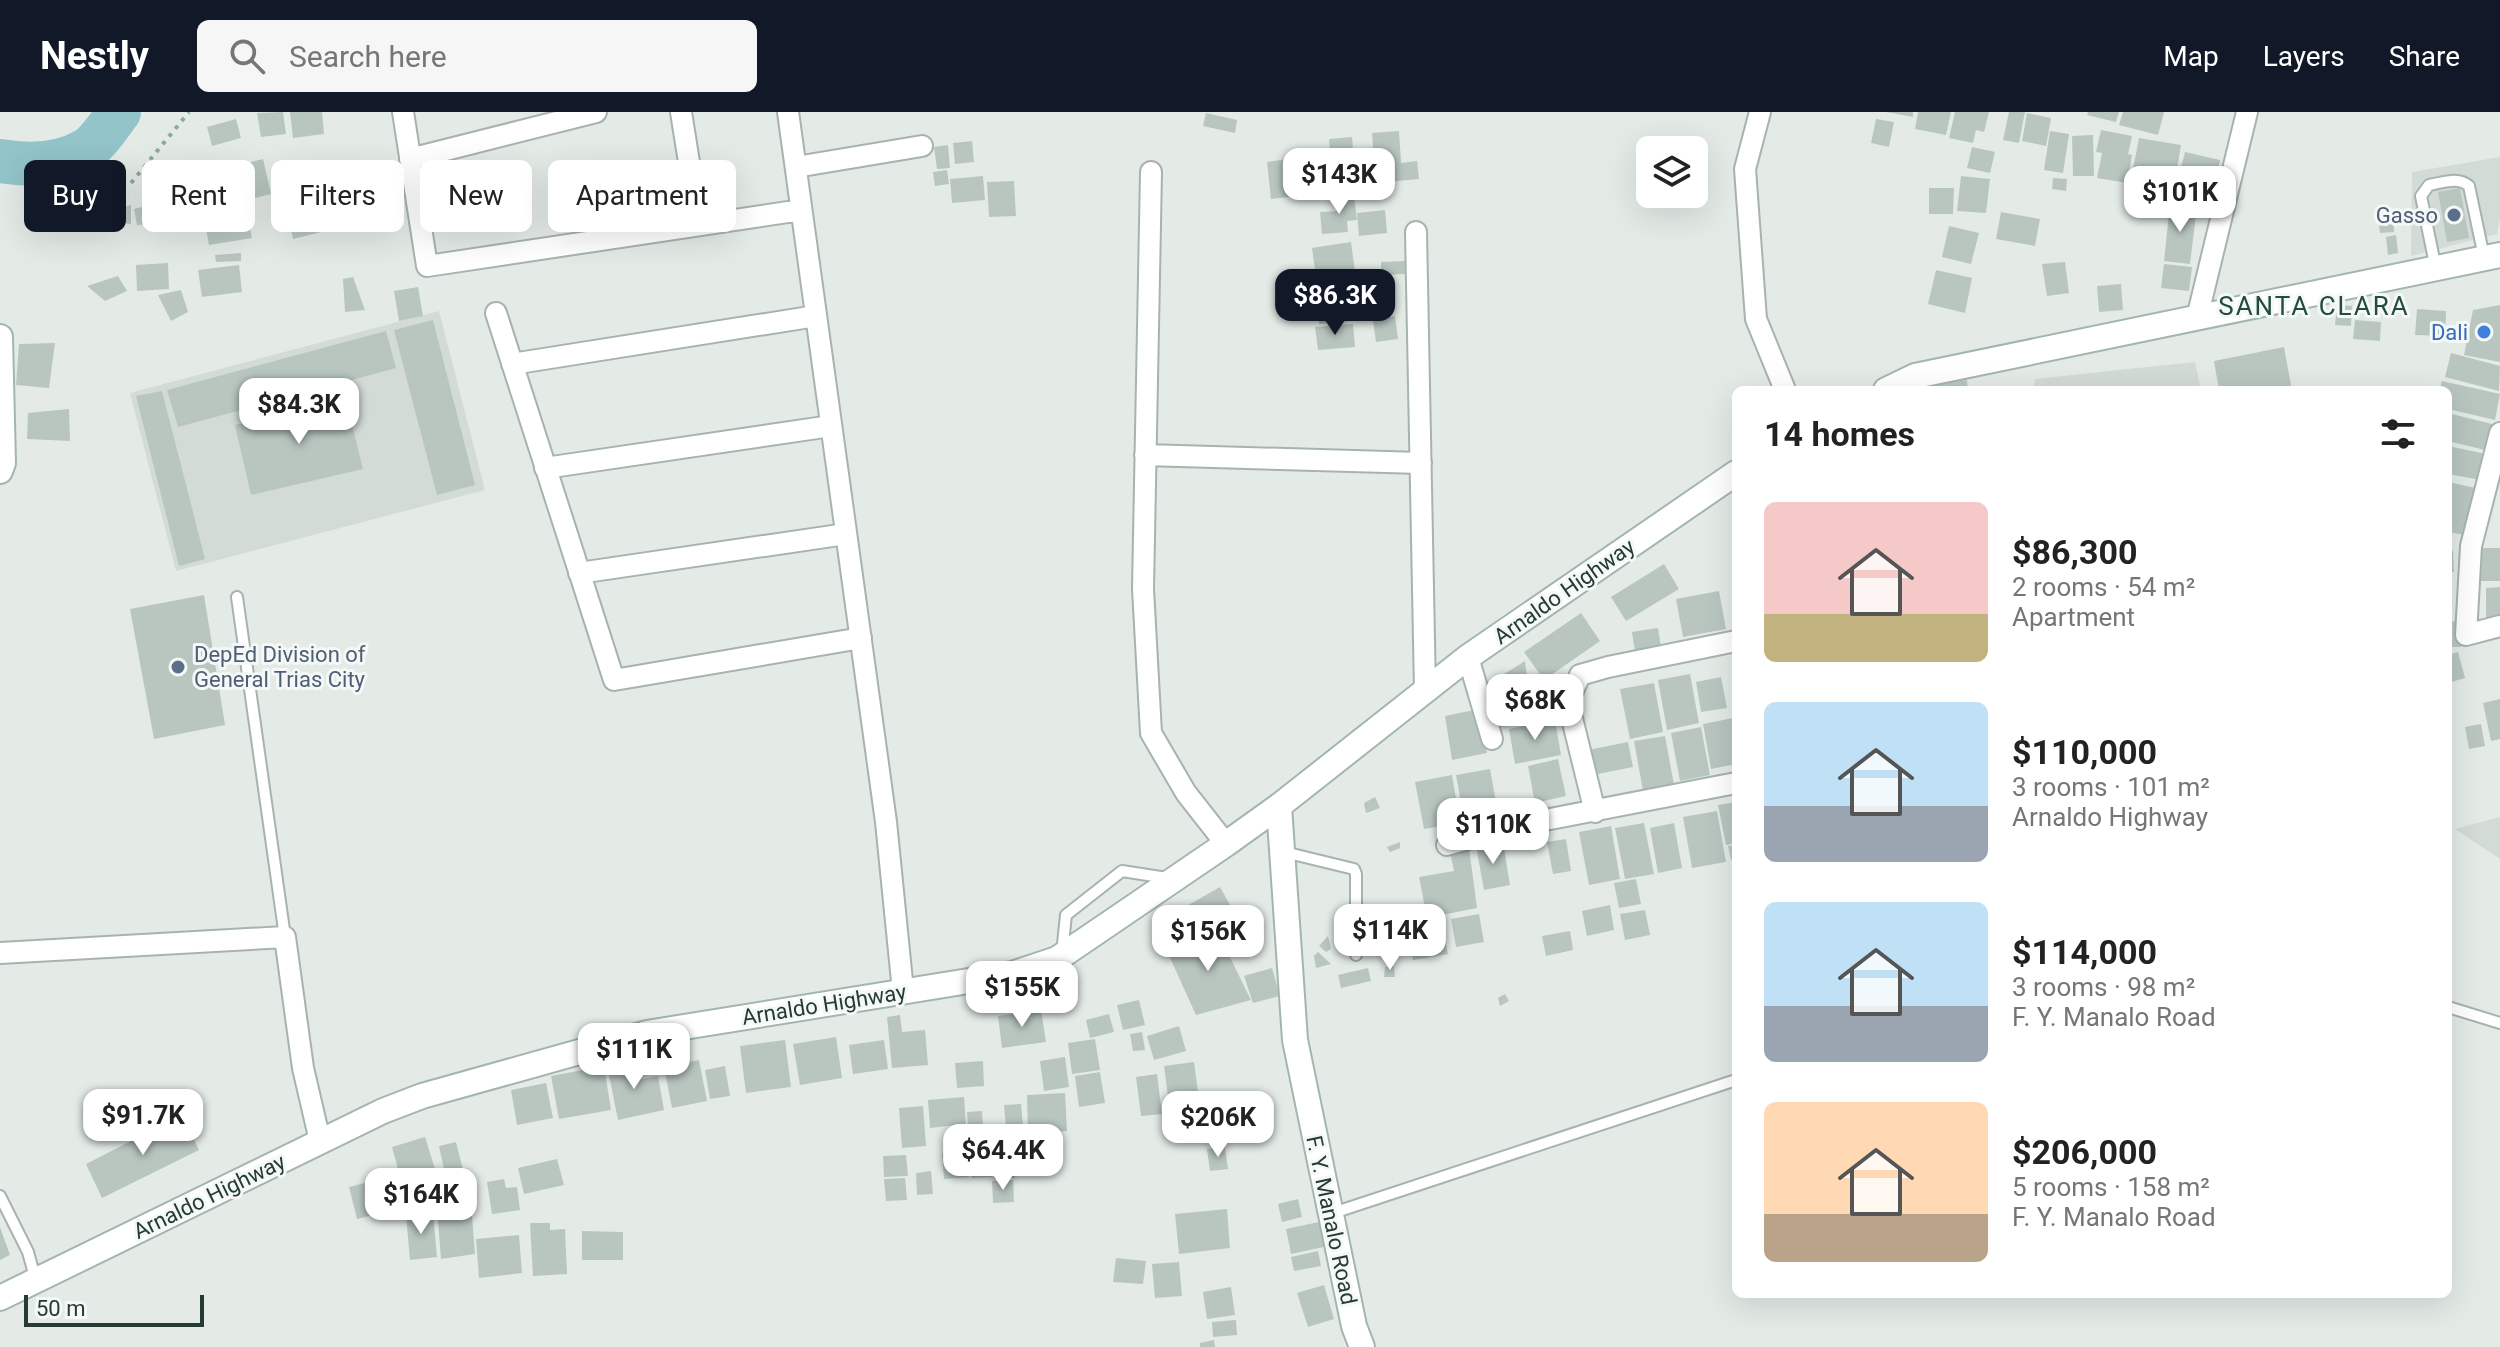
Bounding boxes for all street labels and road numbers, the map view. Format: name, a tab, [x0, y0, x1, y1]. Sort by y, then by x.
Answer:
street label: Arnaldo Highway	[1489, 533, 1640, 649]
street label: Arnaldo Highway	[740, 979, 909, 1030]
street label: F. Y. Manalo Road	[1301, 1133, 1362, 1307]
street label: Arnaldo Highway	[129, 1149, 290, 1244]

